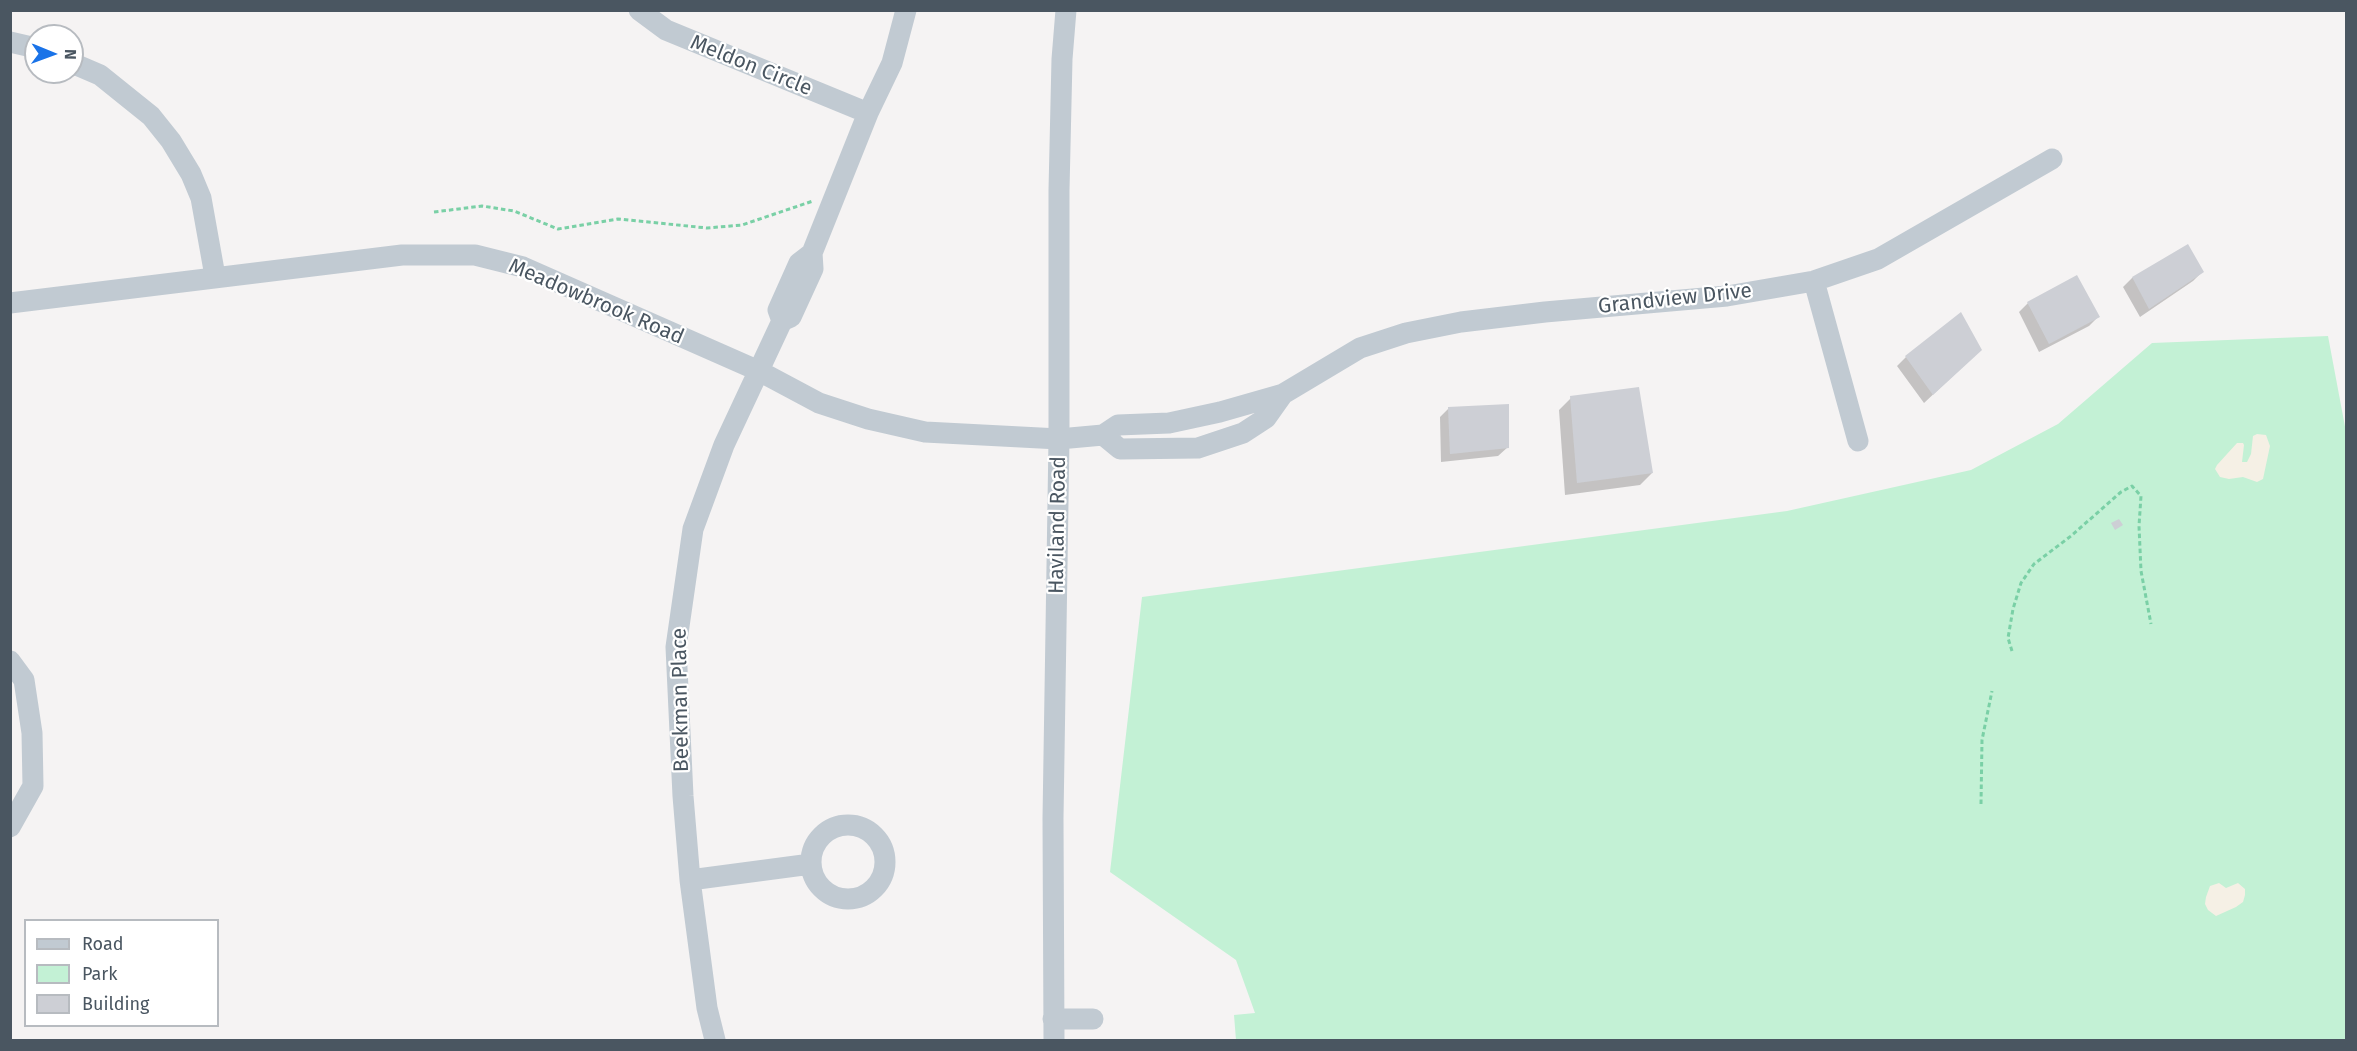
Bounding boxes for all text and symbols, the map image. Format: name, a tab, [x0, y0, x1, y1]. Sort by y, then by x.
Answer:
north arrow	[24, 24, 84, 84]
street label: Meldon Circle	[686, 30, 816, 102]
text: N	[61, 49, 80, 60]
street label: Meadowbrook Road	[505, 254, 687, 350]
street label: Grandview Drive	[1597, 278, 1753, 320]
street label: Haviland Road	[1044, 456, 1072, 594]
street label: Beekman Place	[667, 628, 695, 772]
legend	[24, 919, 219, 1027]
text: Road	[82, 933, 124, 955]
text: Park	[82, 963, 117, 985]
text: Building	[82, 993, 149, 1015]

